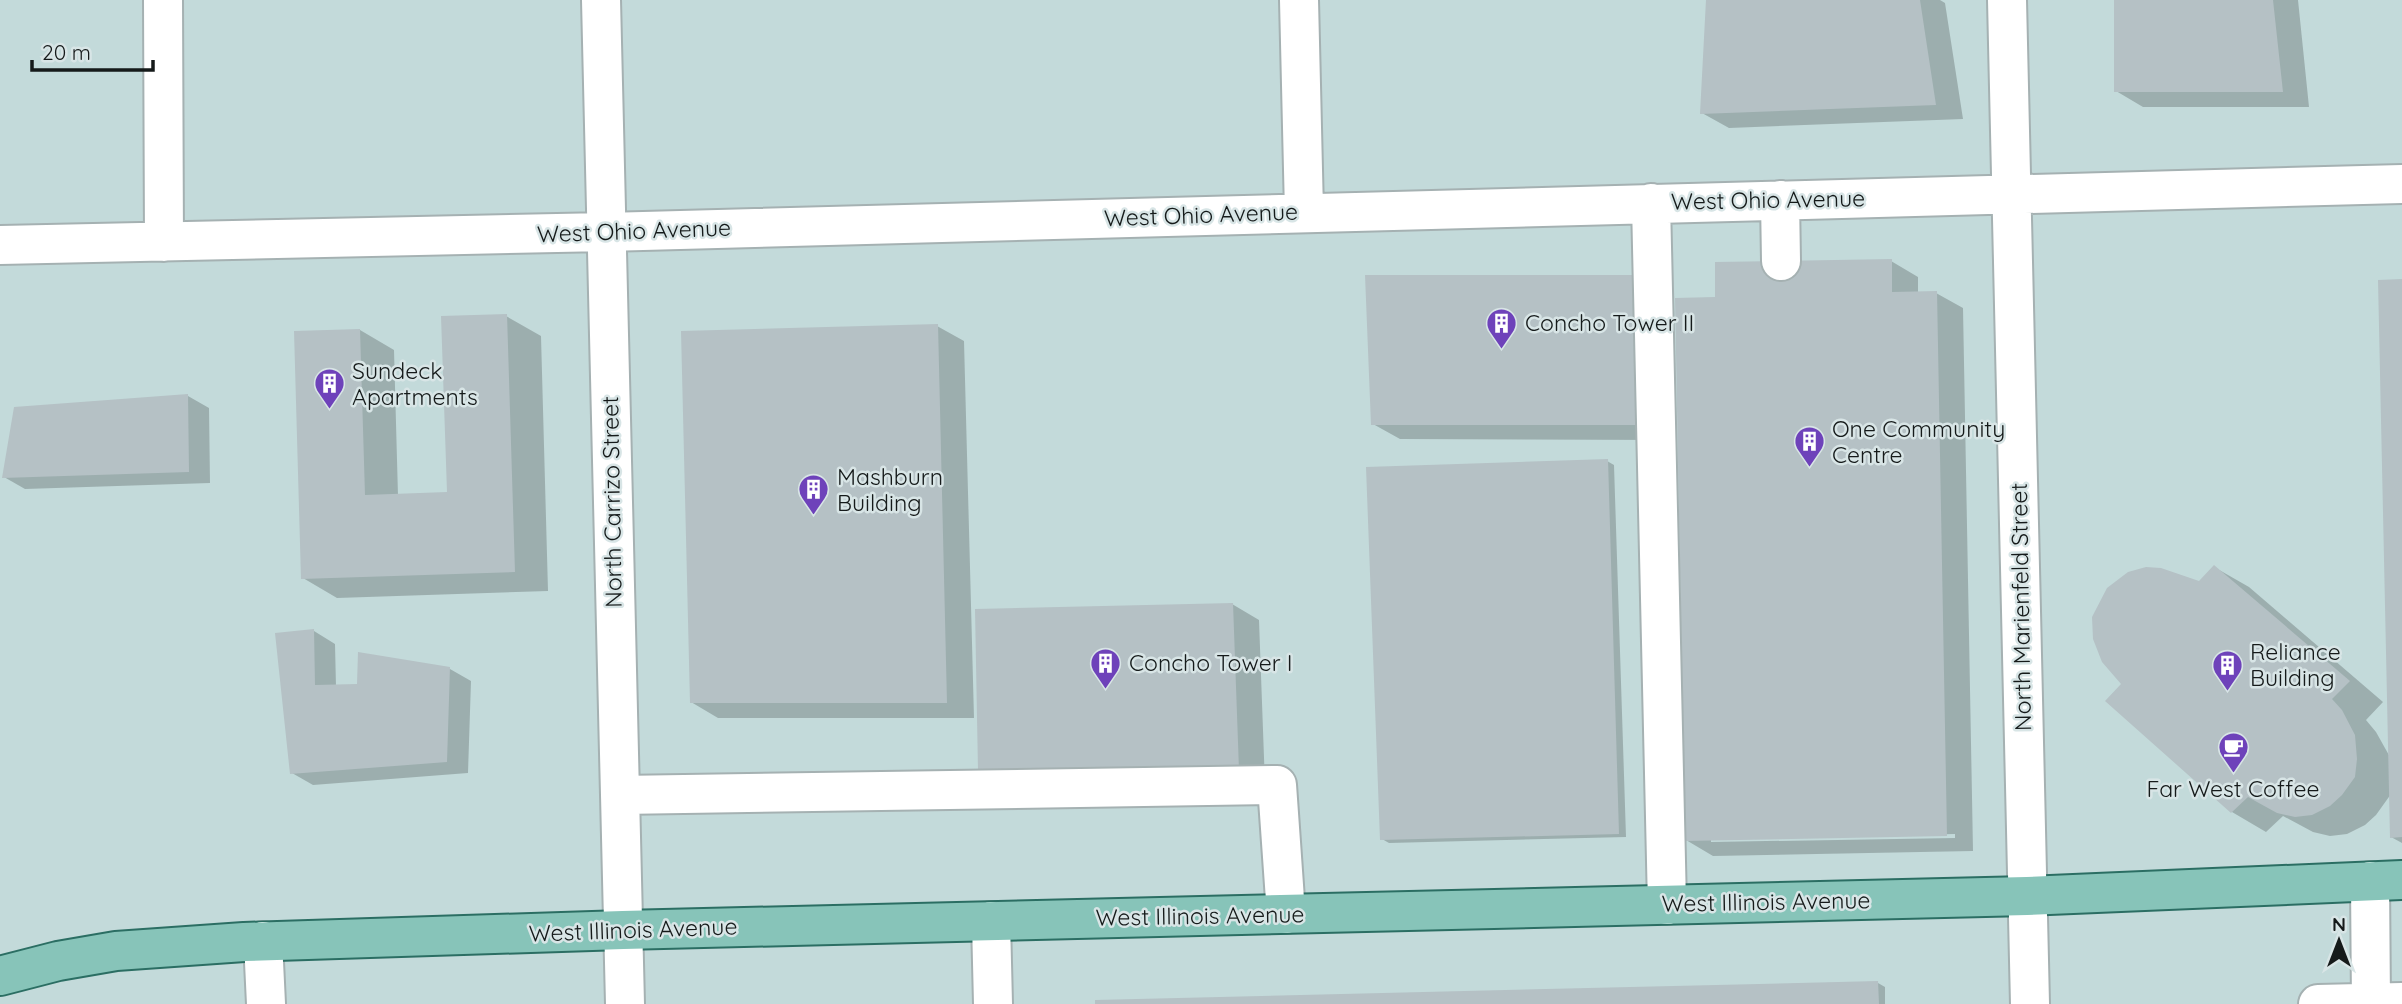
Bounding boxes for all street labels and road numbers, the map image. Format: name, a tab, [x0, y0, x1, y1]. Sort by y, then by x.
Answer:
street label: West Ohio Avenue	[1671, 183, 1865, 216]
street label: West Ohio Avenue	[1103, 197, 1299, 232]
street label: West Ohio Avenue	[536, 213, 732, 248]
street label: North Carrizo Street	[595, 396, 628, 608]
street label: North Marienfeld Street	[2004, 482, 2037, 731]
street label: West Illinois Avenue	[1661, 885, 1871, 918]
street label: West Illinois Avenue	[1095, 899, 1305, 932]
street label: West Illinois Avenue	[528, 911, 738, 948]

